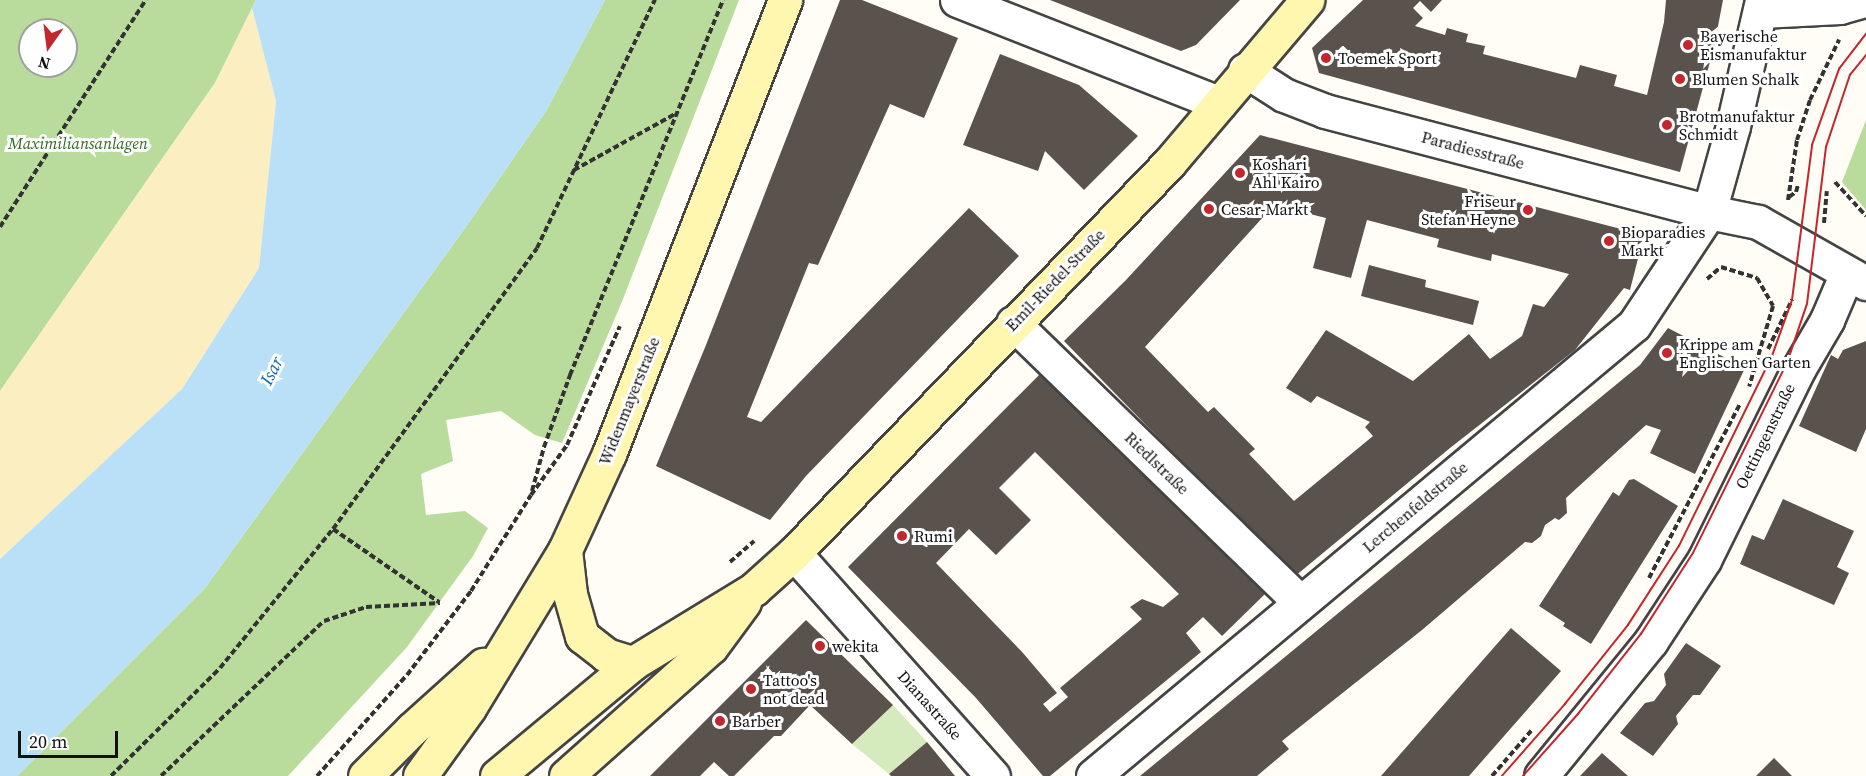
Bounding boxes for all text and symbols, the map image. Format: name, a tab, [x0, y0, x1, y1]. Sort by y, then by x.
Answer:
north arrow	[18, 18, 78, 78]
place label: Bayerische Eismanufaktur	[1700, 26, 1807, 64]
marker: Bayerische Eismanufaktur	[1681, 38, 1695, 52]
place label: Toemek Sport	[1338, 48, 1437, 68]
text: N	[36, 51, 52, 76]
marker: Toemek Sport	[1319, 51, 1333, 65]
place label: Blumen Schalk	[1692, 69, 1799, 89]
marker: Blumen Schalk	[1673, 72, 1687, 86]
place label: Brotmanufaktur Schmidt	[1679, 106, 1795, 144]
marker: Brotmanufaktur Schmidt	[1660, 118, 1674, 132]
street label: Paradiesstraße	[1419, 127, 1527, 173]
park label: Maximiliansanlagen	[8, 133, 148, 153]
place label: Koshari Ahl Kairo	[1252, 154, 1320, 192]
marker: Koshari Ahl Kairo	[1233, 166, 1247, 180]
place label: Friseur Stefan Heyne	[1421, 191, 1516, 229]
place label: Cesar-Markt	[1221, 199, 1308, 219]
marker: Cesar-Markt	[1202, 202, 1216, 216]
marker: Friseur Stefan Heyne	[1521, 203, 1535, 217]
place label: Bioparadies Markt	[1621, 222, 1706, 260]
street label: Emil-Riedel-Straße	[1001, 225, 1109, 335]
marker: Bioparadies Markt	[1602, 234, 1616, 248]
street label: Widenmayerstraße	[595, 334, 663, 468]
place label: Krippe am Englischen Garten	[1679, 334, 1811, 372]
marker: Krippe am Englischen Garten	[1660, 346, 1674, 360]
water label: Isar	[256, 353, 288, 389]
street label: Oettingenstraße	[1731, 380, 1799, 492]
street label: Riedlstraße	[1121, 428, 1193, 498]
street label: Lerchenfeldstraße	[1359, 457, 1471, 557]
place label: Rumi	[914, 526, 953, 546]
marker: Rumi	[895, 529, 909, 543]
place label: wekita	[832, 636, 879, 656]
marker: wekita	[813, 639, 827, 653]
street label: Dianastraße	[894, 666, 966, 744]
place label: Tattoo's not dead	[763, 670, 825, 708]
marker: Tattoo's not dead	[744, 682, 758, 696]
place label: Barber	[732, 711, 781, 731]
marker: Barber	[713, 714, 727, 728]
scale bar	[21, 719, 122, 757]
text: 20 m	[29, 729, 67, 754]

